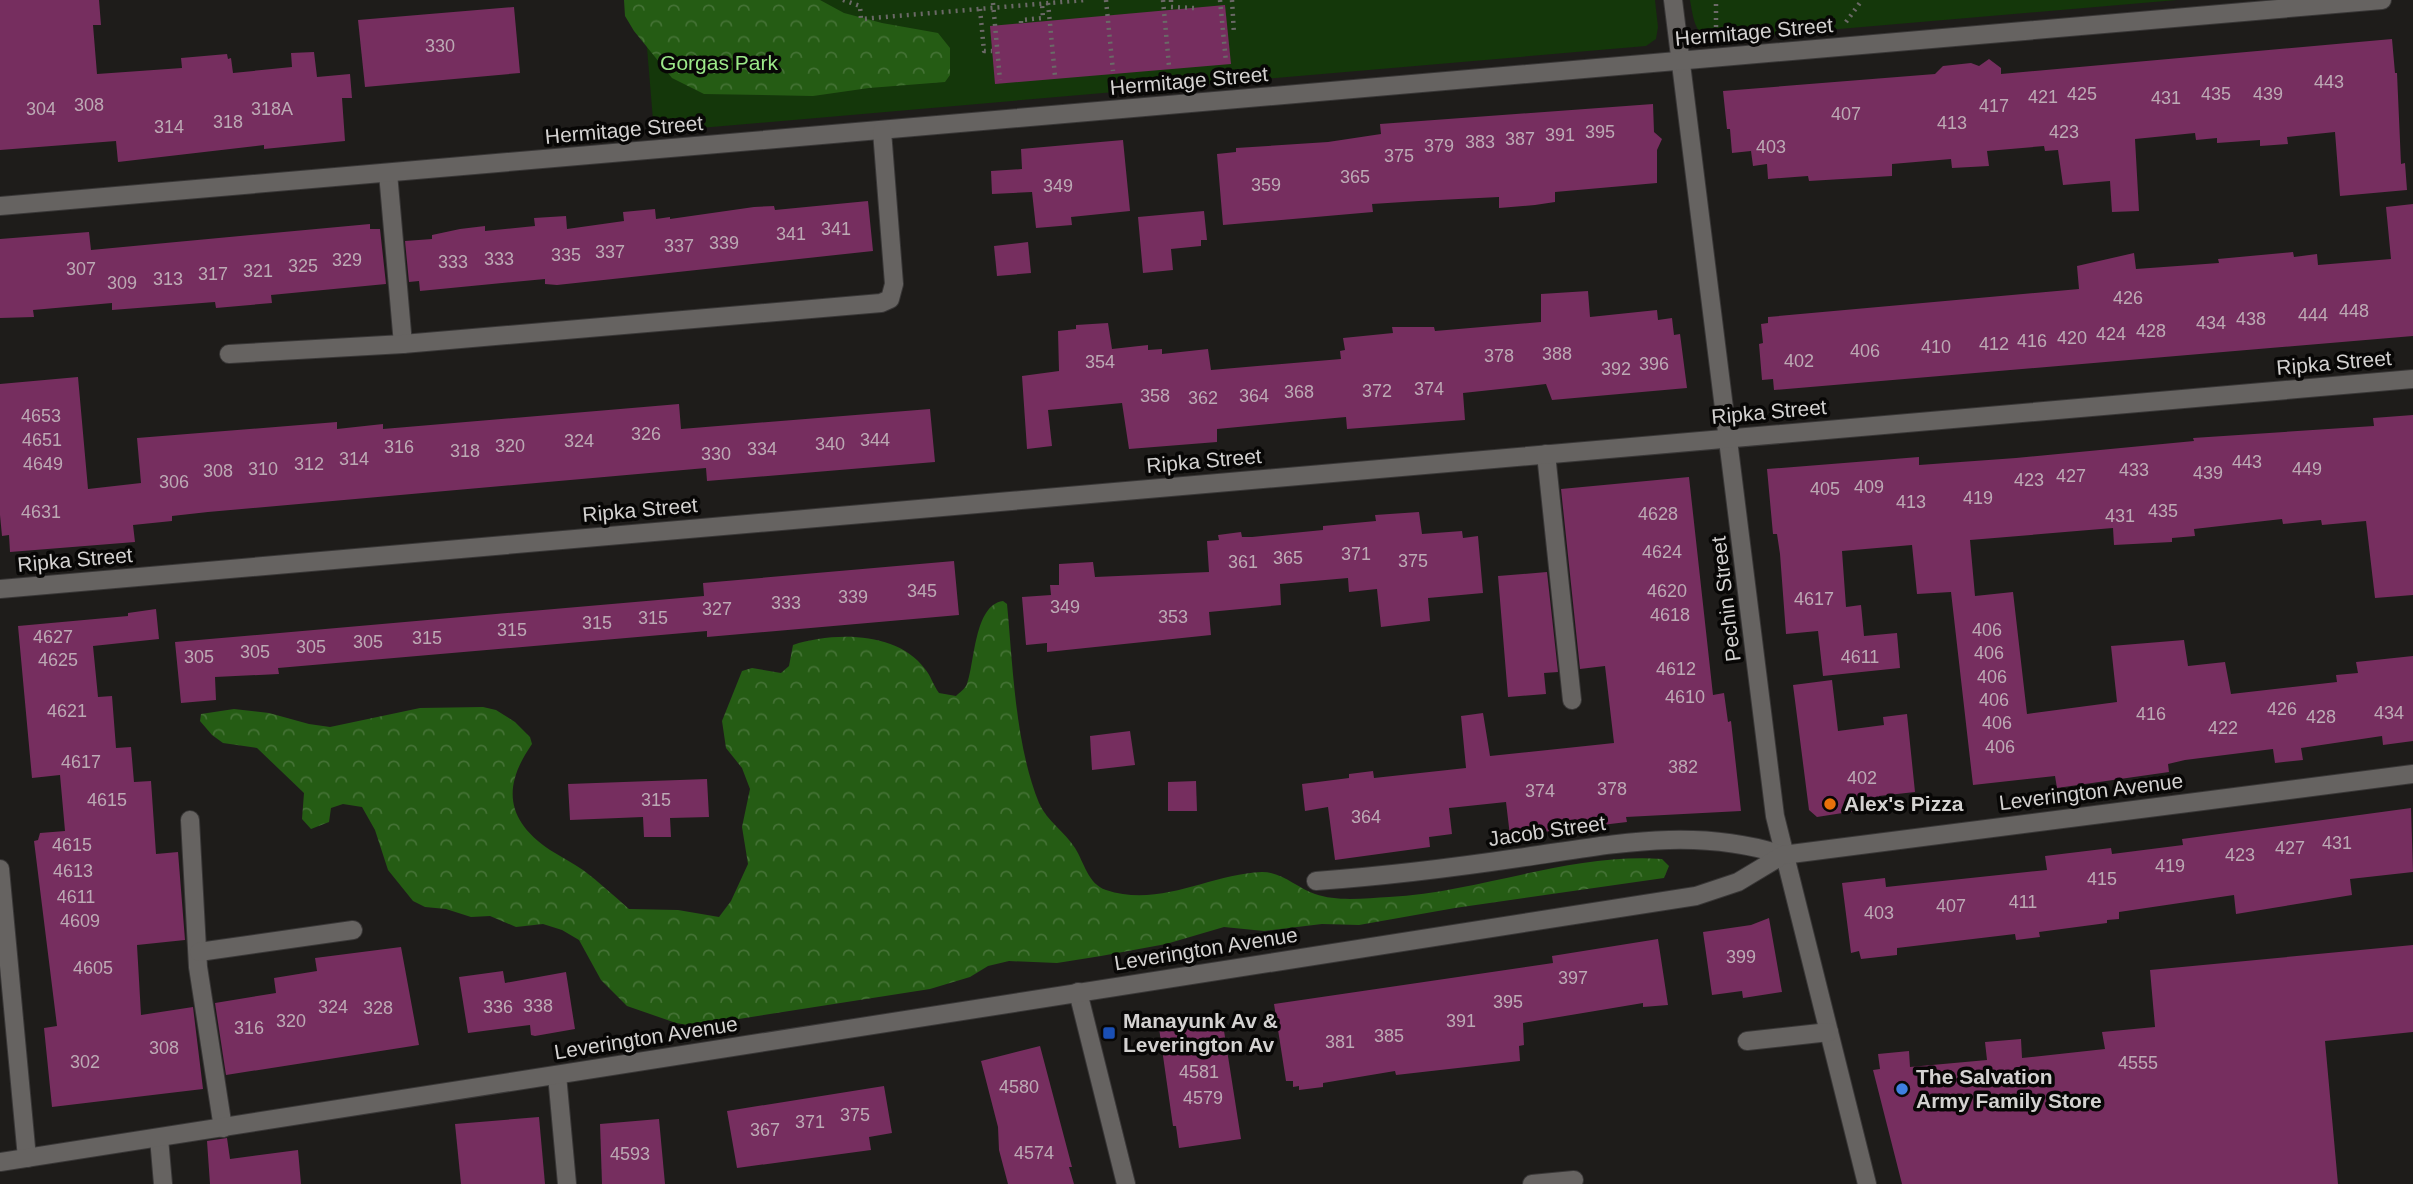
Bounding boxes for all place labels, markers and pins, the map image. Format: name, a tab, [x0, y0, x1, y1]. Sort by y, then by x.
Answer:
place label: Alex's Pizza	[1844, 792, 1964, 815]
marker: Alex's Pizza	[1822, 796, 1838, 812]
place label: Manayunk Av & Leverington Av	[1123, 1009, 1278, 1056]
marker: Manayunk Av & Leverington Av	[1101, 1025, 1117, 1041]
place label: The Salvation Army Family Store	[1916, 1065, 2102, 1112]
marker: The Salvation Army Family Store	[1894, 1081, 1910, 1097]

